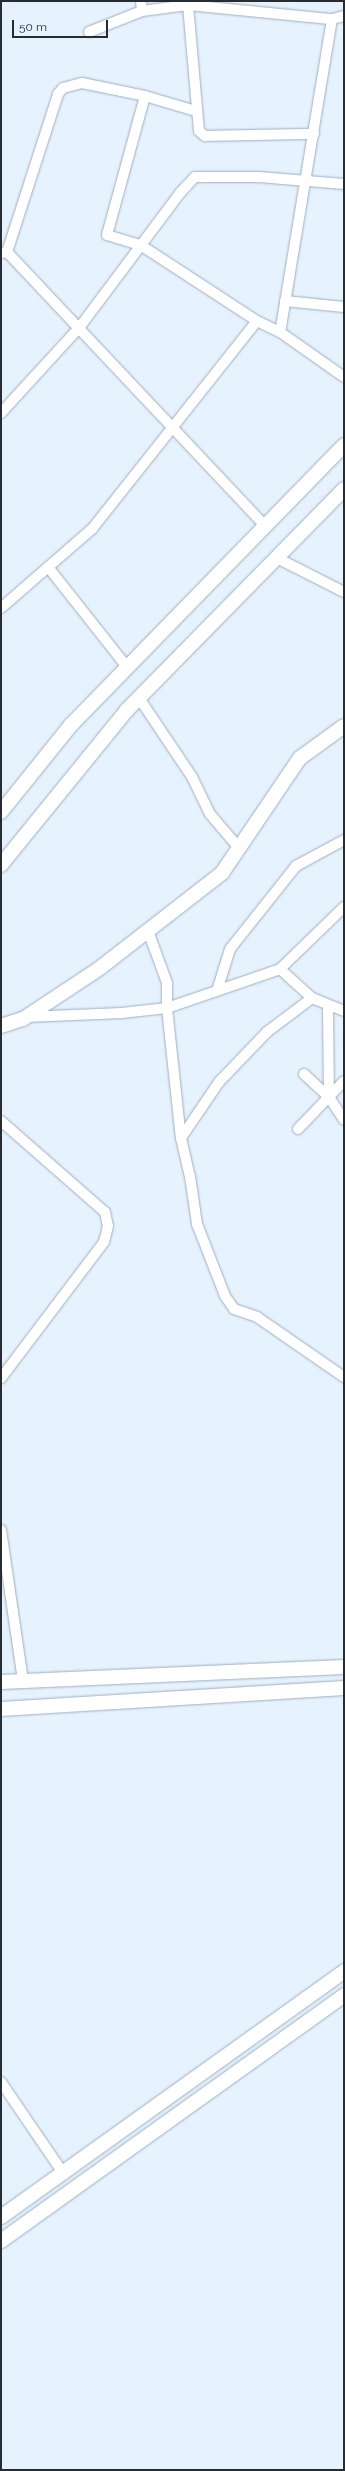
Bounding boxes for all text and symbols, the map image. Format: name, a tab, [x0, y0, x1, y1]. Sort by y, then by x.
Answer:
scale bar	[14, 12, 110, 38]
text: 50 m	[19, 20, 47, 34]

